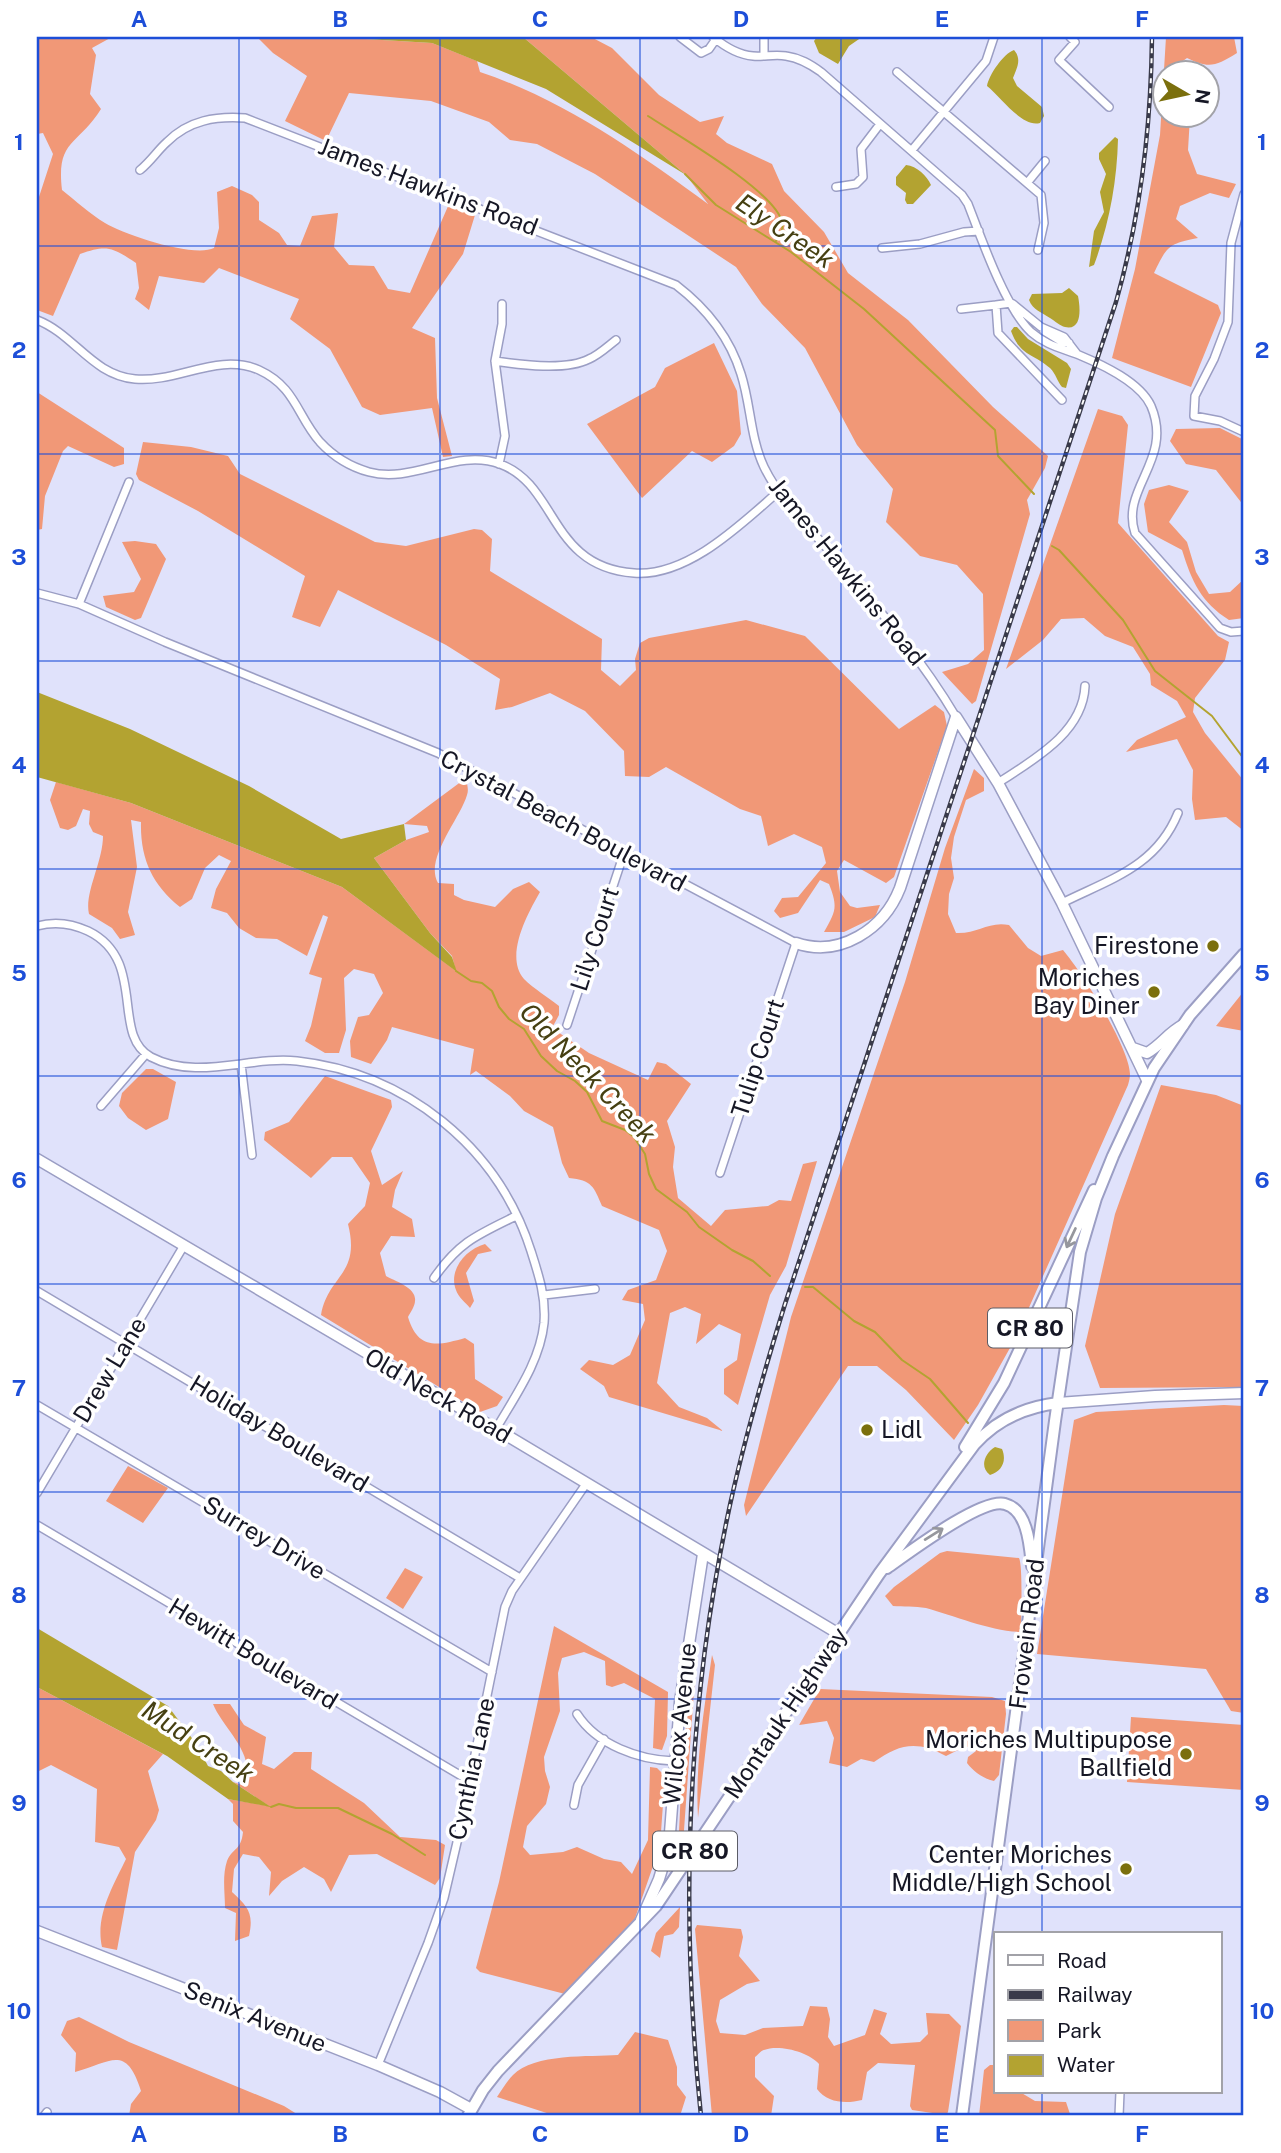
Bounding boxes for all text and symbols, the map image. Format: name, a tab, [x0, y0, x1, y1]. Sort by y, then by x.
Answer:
text: A	[131, 5, 148, 32]
text: B	[332, 5, 348, 32]
text: C	[532, 5, 548, 32]
text: D	[733, 5, 749, 32]
text: E	[935, 5, 949, 32]
text: F	[1135, 5, 1149, 32]
north arrow	[1152, 60, 1222, 130]
text: N	[1191, 88, 1215, 106]
text: 1	[14, 128, 24, 155]
text: 1	[1257, 128, 1267, 155]
street label: James Hawkins Road	[315, 131, 542, 241]
water label: Ely Creek	[731, 187, 840, 275]
text: 2	[12, 336, 26, 363]
text: 2	[1255, 336, 1269, 363]
street label: James Hawkins Road	[764, 472, 932, 671]
text: 3	[11, 543, 27, 570]
text: 3	[1254, 543, 1270, 570]
street label: Crystal Beach Boulevard	[436, 743, 691, 897]
text: 4	[11, 751, 27, 778]
text: 4	[1254, 751, 1270, 778]
street label: Lily Court	[564, 883, 624, 994]
place label: Firestone	[1094, 931, 1199, 959]
marker: Firestone	[1205, 938, 1221, 954]
text: 5	[11, 959, 27, 986]
text: 5	[1254, 959, 1270, 986]
place label: Moriches Bay Diner	[1033, 963, 1140, 1019]
marker: Moriches Bay Diner	[1146, 984, 1162, 1000]
street label: Tulip Court	[725, 995, 789, 1120]
water label: Old Neck Creek	[514, 996, 663, 1149]
text: 6	[11, 1166, 27, 1193]
text: 6	[1254, 1166, 1270, 1193]
one-way arrow	[1064, 1227, 1077, 1248]
road number: CR 80	[988, 1308, 1072, 1348]
street label: Drew Lane	[67, 1312, 152, 1427]
street label: Old Neck Road	[360, 1342, 517, 1448]
street label: Holiday Boulevard	[185, 1369, 374, 1497]
text: 7	[12, 1374, 26, 1401]
text: 7	[1255, 1374, 1269, 1401]
place label: Lidl	[881, 1415, 923, 1443]
marker: Lidl	[859, 1422, 875, 1438]
street label: Surrey Drive	[198, 1490, 331, 1585]
one-way arrow	[924, 1527, 944, 1541]
street label: Frowein Road	[1003, 1557, 1049, 1711]
text: 8	[11, 1581, 27, 1608]
text: 8	[1254, 1581, 1270, 1608]
street label: Hewitt Boulevard	[164, 1592, 343, 1715]
street label: Montauk Highway	[717, 1621, 853, 1803]
street label: Wilcox Avenue	[657, 1641, 701, 1806]
water label: Mud Creek	[136, 1694, 260, 1789]
street label: Cynthia Lane	[442, 1695, 500, 1843]
place label: Moriches Multipupose Ballfield	[925, 1725, 1172, 1781]
marker: Moriches Multipupose Ballfield	[1178, 1746, 1194, 1762]
text: 9	[11, 1789, 27, 1816]
text: 9	[1254, 1789, 1270, 1816]
road number: CR 80	[653, 1832, 737, 1870]
place label: Center Moriches Middle/High School	[891, 1840, 1112, 1896]
marker: Center Moriches Middle/High School	[1118, 1861, 1134, 1877]
legend	[994, 1932, 1222, 2094]
text: Road	[1057, 1948, 1107, 1973]
street label: Senix Avenue	[180, 1975, 331, 2057]
text: Railway	[1057, 1982, 1133, 2007]
text: 10	[7, 1997, 31, 2024]
text: 10	[1250, 1997, 1274, 2024]
text: Park	[1057, 2018, 1102, 2043]
text: Water	[1057, 2052, 1115, 2077]
text: A	[131, 2120, 148, 2147]
text: B	[332, 2120, 348, 2147]
text: C	[532, 2120, 548, 2147]
text: D	[733, 2120, 749, 2147]
text: E	[935, 2120, 949, 2147]
text: F	[1135, 2120, 1149, 2147]

